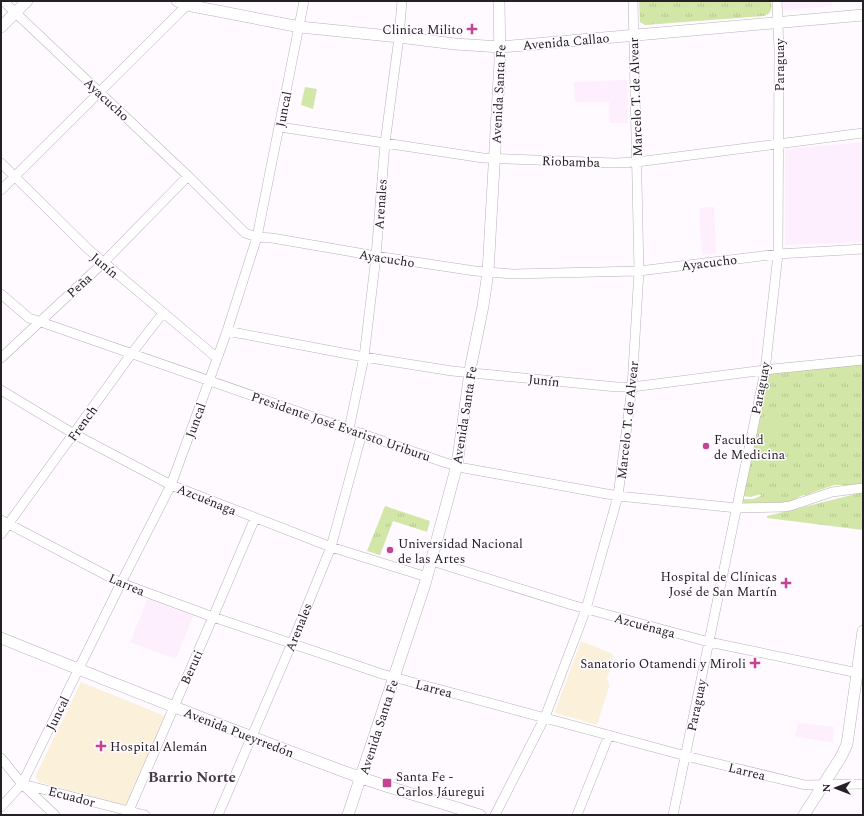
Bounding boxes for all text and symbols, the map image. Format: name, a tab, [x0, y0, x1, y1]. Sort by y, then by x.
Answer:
place label: Clinica Milito	[382, 20, 463, 40]
marker: Clinica Milito	[466, 23, 478, 35]
street label: Avenida Callao	[522, 28, 610, 56]
street label: Marcelo T. de Alvear	[624, 37, 648, 157]
street label: Paraguay	[770, 38, 790, 91]
street label: Avenida Santa Fe	[486, 44, 512, 144]
street label: Ayacucho	[79, 73, 134, 126]
street label: Juncal	[271, 89, 297, 129]
street label: Riobamba	[542, 151, 601, 173]
street label: Arenales	[369, 178, 393, 230]
street label: Ayacucho	[358, 245, 416, 273]
street label: Junín	[86, 248, 123, 284]
street label: Ayacucho	[680, 250, 738, 276]
street label: Peña	[63, 268, 97, 303]
street label: Marcelo T. de Alvear	[612, 360, 644, 480]
street label: Paraguay	[746, 360, 776, 416]
street label: Avenida Santa Fe	[447, 365, 483, 466]
street label: Junín	[527, 369, 561, 393]
street label: Presidente José Evaristo Uriburu	[248, 387, 433, 467]
street label: Juncal	[180, 400, 212, 441]
street label: French	[63, 401, 103, 446]
place label: Facultad de Medicina	[714, 430, 786, 465]
marker: Facultad de Medicina	[701, 441, 711, 451]
street label: Azcuénaga	[174, 479, 240, 521]
place label: Universidad Nacional de las Artes	[398, 534, 523, 569]
marker: Universidad Nacional de las Artes	[385, 545, 395, 555]
place label: Hospital de Clínicas José de San Martín	[661, 567, 777, 602]
street label: Larrea	[105, 568, 148, 602]
marker: Hospital de Clínicas José de San Martín	[780, 577, 792, 589]
street label: Arenales	[280, 600, 318, 655]
street label: Azcuénaga	[612, 608, 678, 644]
street label: Beruti	[175, 647, 208, 688]
place label: Sanatorio Otamendi y Miroli	[580, 654, 746, 674]
marker: Sanatorio Otamendi y Miroli	[749, 657, 761, 669]
street label: Larrea	[413, 674, 455, 704]
street label: Avenida Santa Fe	[354, 677, 404, 778]
street label: Paraguay	[682, 677, 712, 733]
street label: Juncal	[41, 693, 75, 734]
street label: Avenida Pueyrredón	[181, 703, 297, 763]
place label: Hospital Alemán	[110, 737, 208, 757]
marker: Hospital Alemán	[95, 740, 107, 752]
street label: Larrea	[726, 758, 768, 786]
district label: Barrio Norte	[148, 766, 236, 789]
place label: Santa Fe - Carlos Jáuregui	[396, 767, 485, 802]
north arrow	[816, 768, 856, 808]
marker: Santa Fe - Carlos Jáuregui	[381, 777, 393, 789]
street label: Ecuador	[46, 781, 97, 813]
text: N	[818, 783, 835, 792]

